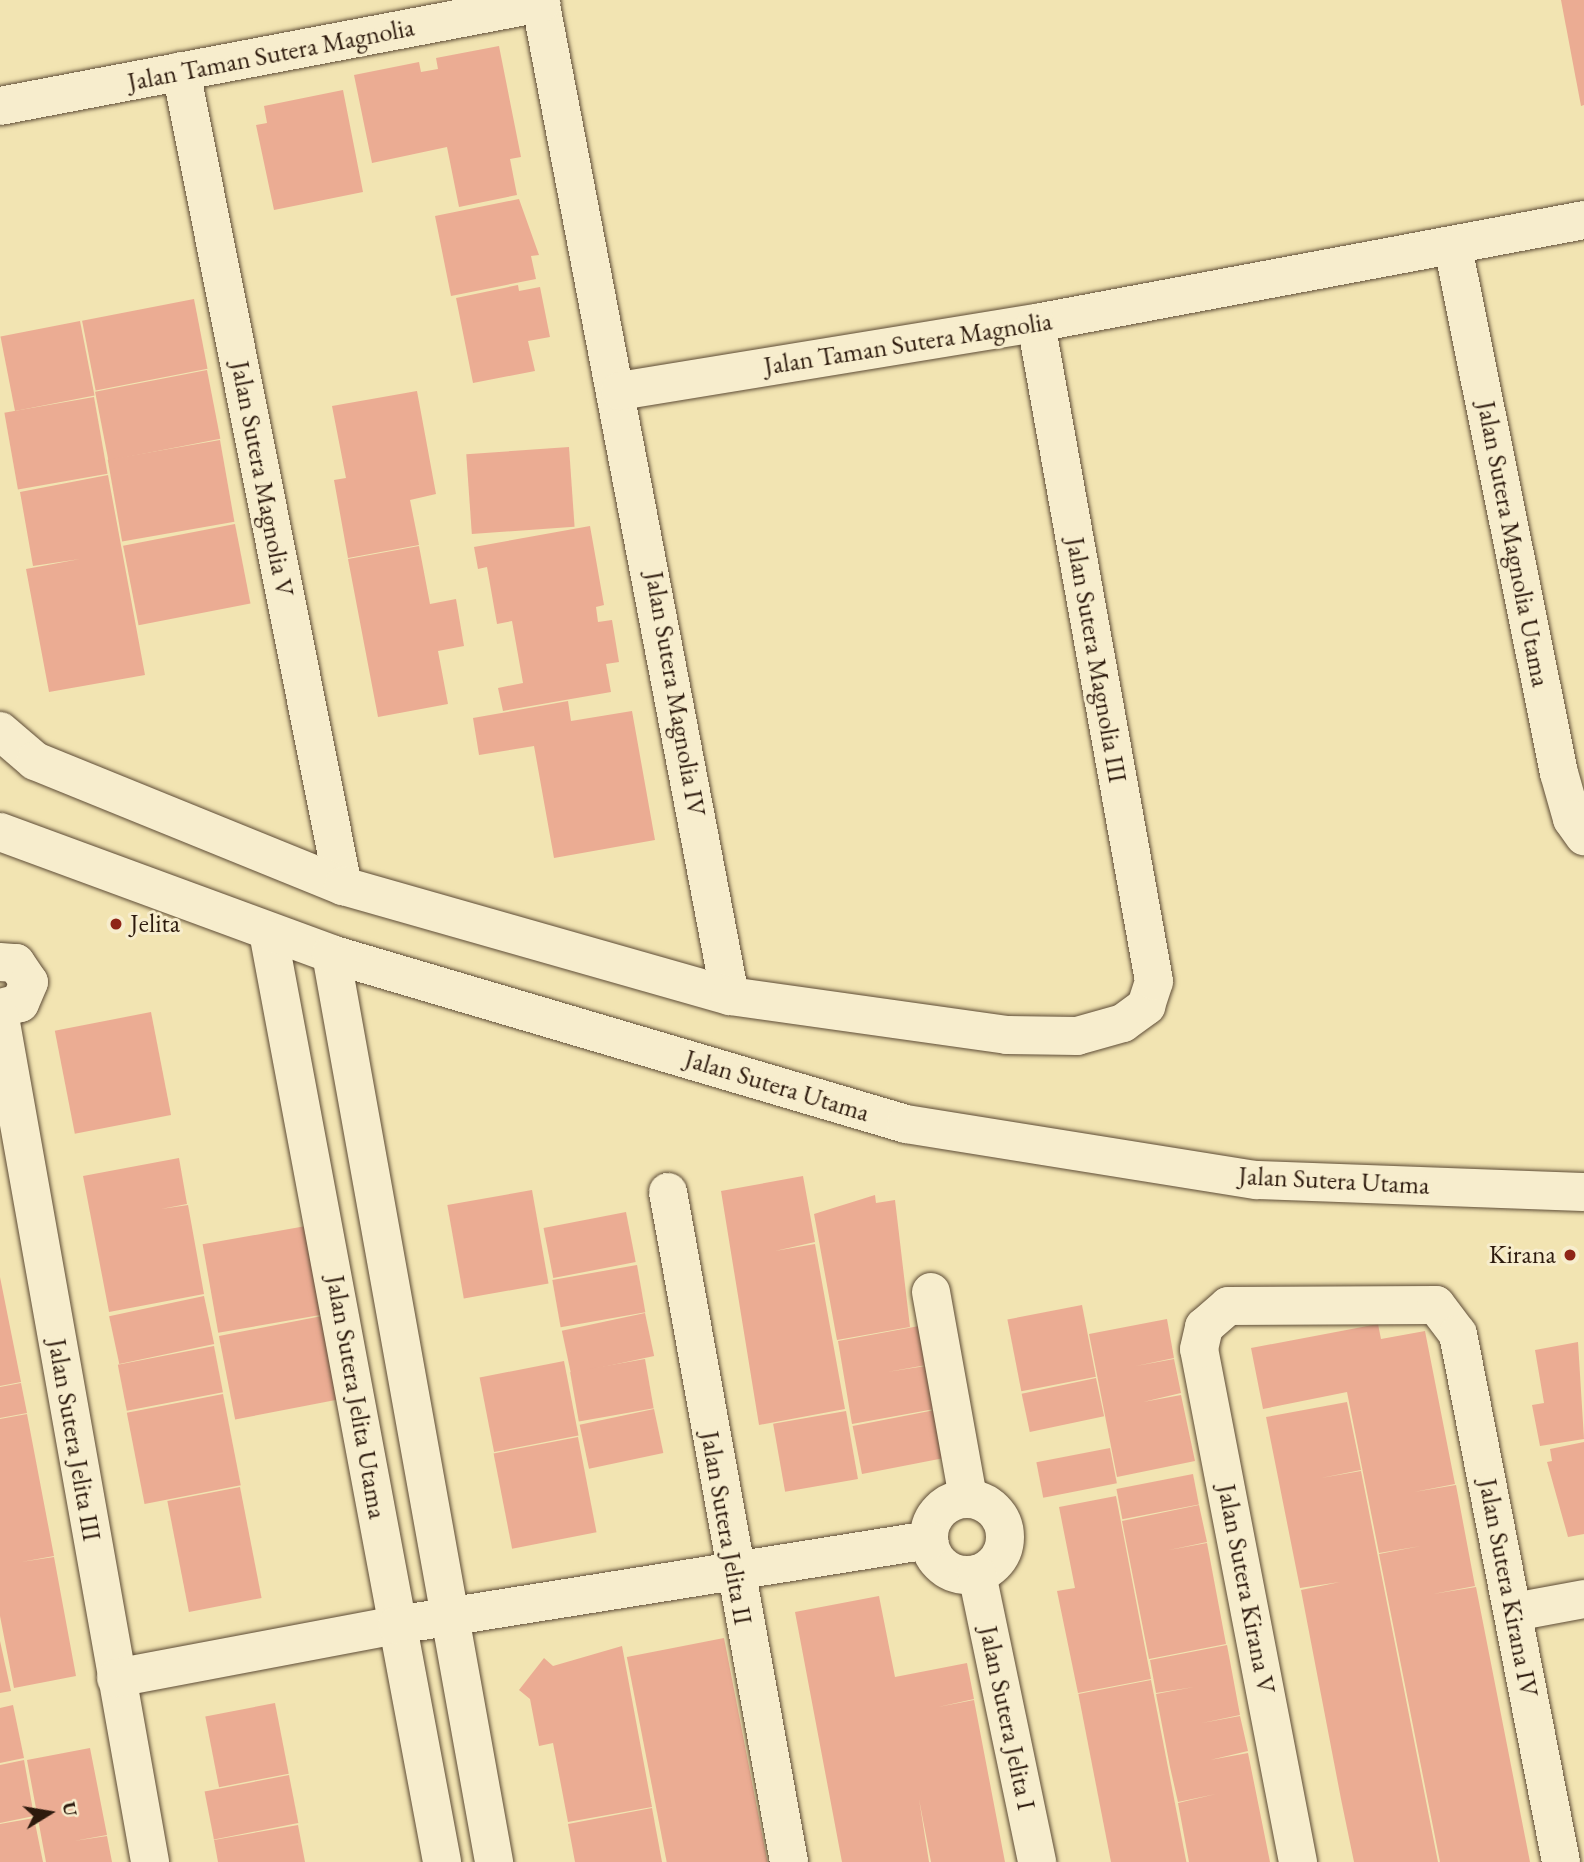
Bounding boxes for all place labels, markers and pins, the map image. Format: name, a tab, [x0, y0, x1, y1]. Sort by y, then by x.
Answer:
place label: Jelita	[130, 908, 180, 940]
marker: Jelita	[108, 916, 124, 932]
place label: Kirana	[1489, 1239, 1556, 1271]
marker: Kirana	[1562, 1247, 1578, 1263]

